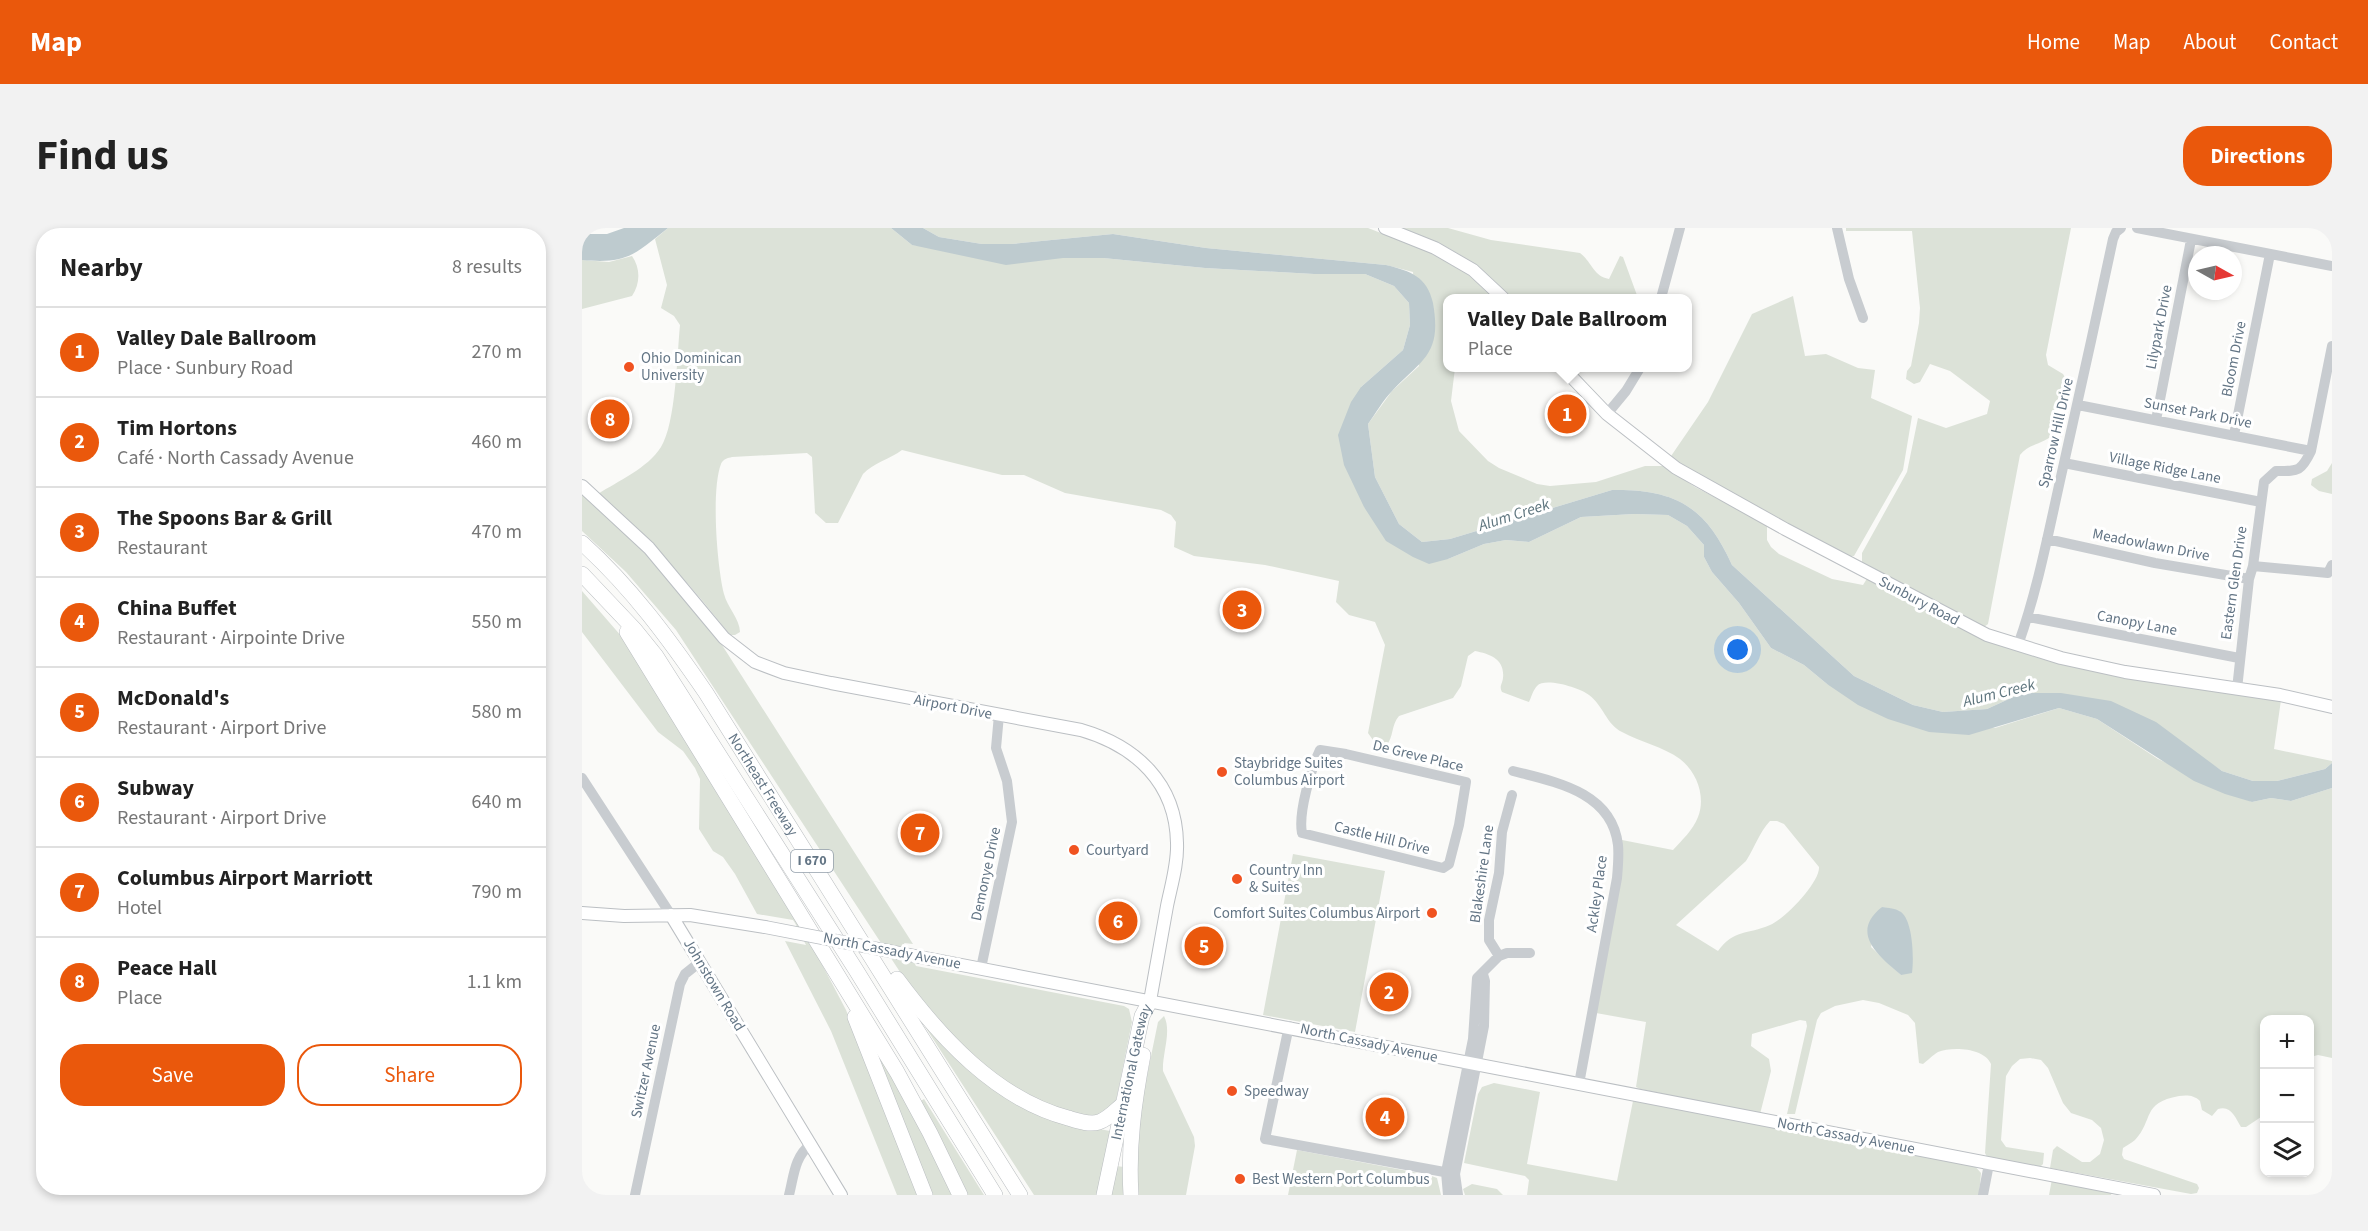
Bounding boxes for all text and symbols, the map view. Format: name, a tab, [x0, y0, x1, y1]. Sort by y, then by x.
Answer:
text: Map	[30, 22, 82, 62]
text: Home	[2027, 27, 2080, 57]
text: Map	[2113, 27, 2151, 57]
text: About	[2184, 27, 2236, 57]
text: Contact	[2269, 27, 2338, 57]
text: Find us	[36, 126, 169, 186]
button: Directions	[2183, 126, 2332, 186]
north arrow	[2188, 246, 2242, 300]
text: Nearby	[60, 249, 143, 286]
text: 8 results	[452, 253, 522, 281]
street label: Lilypark Drive	[2141, 283, 2177, 371]
popup	[1443, 294, 1692, 372]
text: Valley Dale Ballroom	[1468, 303, 1667, 335]
street label: Bloom Drive	[2216, 319, 2252, 399]
text: Valley Dale Ballroom	[117, 322, 317, 354]
text: Place	[1468, 335, 1513, 363]
text: 1	[74, 338, 85, 366]
text: 270 m	[472, 338, 522, 366]
place label: Ohio Dominican University	[641, 348, 742, 386]
text: Place · Sunbury Road	[117, 354, 293, 382]
marker: Ohio Dominican University	[622, 360, 636, 374]
street label: Sparrow Hill Drive	[2033, 376, 2079, 490]
pin: 1	[1548, 392, 1586, 436]
street label: Sunset Park Drive	[2142, 392, 2254, 434]
pin: 8	[591, 396, 630, 441]
text: Tim Hortons	[117, 412, 237, 444]
text: 2	[74, 428, 85, 456]
text: 460 m	[472, 428, 522, 456]
text: Café · North Cassady Avenue	[117, 444, 354, 472]
street label: Village Ridge Lane	[2107, 447, 2223, 489]
water label: Alum Creek	[1475, 493, 1553, 537]
text: The Spoons Bar & Grill	[117, 502, 332, 534]
text: 3	[74, 518, 85, 546]
text: 470 m	[472, 518, 522, 546]
street label: Meadowlawn Drive	[2091, 523, 2211, 567]
street label: Eastern Glen Drive	[2216, 525, 2252, 641]
text: Restaurant	[117, 534, 208, 562]
street label: Sunbury Road	[1875, 571, 1963, 631]
pin: 3	[1222, 588, 1262, 632]
text: China Buffet	[117, 592, 237, 624]
street label: Canopy Lane	[2095, 605, 2179, 641]
text: 4	[74, 608, 85, 636]
text: 550 m	[472, 608, 522, 636]
text: Restaurant · Airpointe Drive	[117, 624, 345, 652]
your location	[1723, 635, 1752, 664]
water label: Alum Creek	[1960, 673, 2038, 713]
text: McDonald's	[117, 682, 229, 714]
street label: Airport Drive	[912, 689, 994, 725]
text: 5	[74, 698, 85, 726]
text: 580 m	[472, 698, 522, 726]
text: Restaurant · Airport Drive	[117, 714, 326, 742]
street label: Northeast Freeway	[723, 729, 803, 840]
street label: De Greve Place	[1370, 735, 1466, 777]
place label: Staybridge Suites Columbus Airport	[1234, 753, 1345, 791]
marker: Staybridge Suites Columbus Airport	[1215, 765, 1229, 779]
text: Subway	[117, 772, 194, 804]
text: 6	[74, 788, 85, 816]
text: 640 m	[472, 788, 522, 816]
text: Restaurant · Airport Drive	[117, 804, 326, 832]
pin: 7	[900, 810, 940, 856]
street label: Castle Hill Drive	[1332, 816, 1432, 860]
street label: Blakeshire Lane	[1465, 824, 1499, 924]
street label: Demonye Drive	[966, 825, 1006, 923]
place label: Courtyard	[1086, 840, 1149, 861]
marker: Courtyard	[1067, 843, 1081, 857]
road number: I 670	[791, 850, 833, 872]
street label: Ackley Place	[1581, 854, 1613, 934]
place label: Country Inn & Suites	[1249, 860, 1323, 898]
text: Columbus Airport Marriott	[117, 862, 373, 894]
marker: Country Inn & Suites	[1230, 872, 1244, 886]
text: 7	[74, 878, 85, 906]
text: 790 m	[472, 878, 522, 906]
text: Hotel	[117, 894, 162, 922]
pin: 6	[1098, 898, 1138, 944]
place label: Comfort Suites Columbus Airport	[1213, 903, 1420, 924]
marker: Comfort Suites Columbus Airport	[1425, 906, 1439, 920]
pin: 5	[1184, 924, 1224, 968]
street label: North Cassady Avenue	[821, 927, 963, 975]
street label: Johnstown Road	[678, 935, 750, 1035]
text: Peace Hall	[117, 952, 217, 984]
text: 8	[74, 968, 85, 996]
text: 1.1 km	[467, 968, 522, 996]
pin: 2	[1370, 970, 1408, 1014]
text: Place	[117, 984, 162, 1012]
street label: International Gateway	[1105, 1000, 1157, 1142]
map controls	[2260, 1015, 2314, 1177]
button: +	[2260, 1015, 2314, 1069]
street label: North Cassady Avenue	[1298, 1018, 1440, 1068]
street label: Switzer Avenue	[626, 1022, 666, 1120]
button: Save	[60, 1044, 285, 1106]
button: Share	[297, 1044, 522, 1106]
button: −	[2260, 1069, 2314, 1123]
place label: Speedway	[1244, 1081, 1309, 1102]
marker: Speedway	[1225, 1084, 1239, 1098]
pin: 4	[1366, 1094, 1404, 1140]
street label: North Cassady Avenue	[1775, 1112, 1917, 1160]
button: layers	[2260, 1123, 2314, 1177]
place label: Best Western Port Columbus	[1252, 1169, 1430, 1190]
marker: Best Western Port Columbus	[1233, 1172, 1247, 1186]

